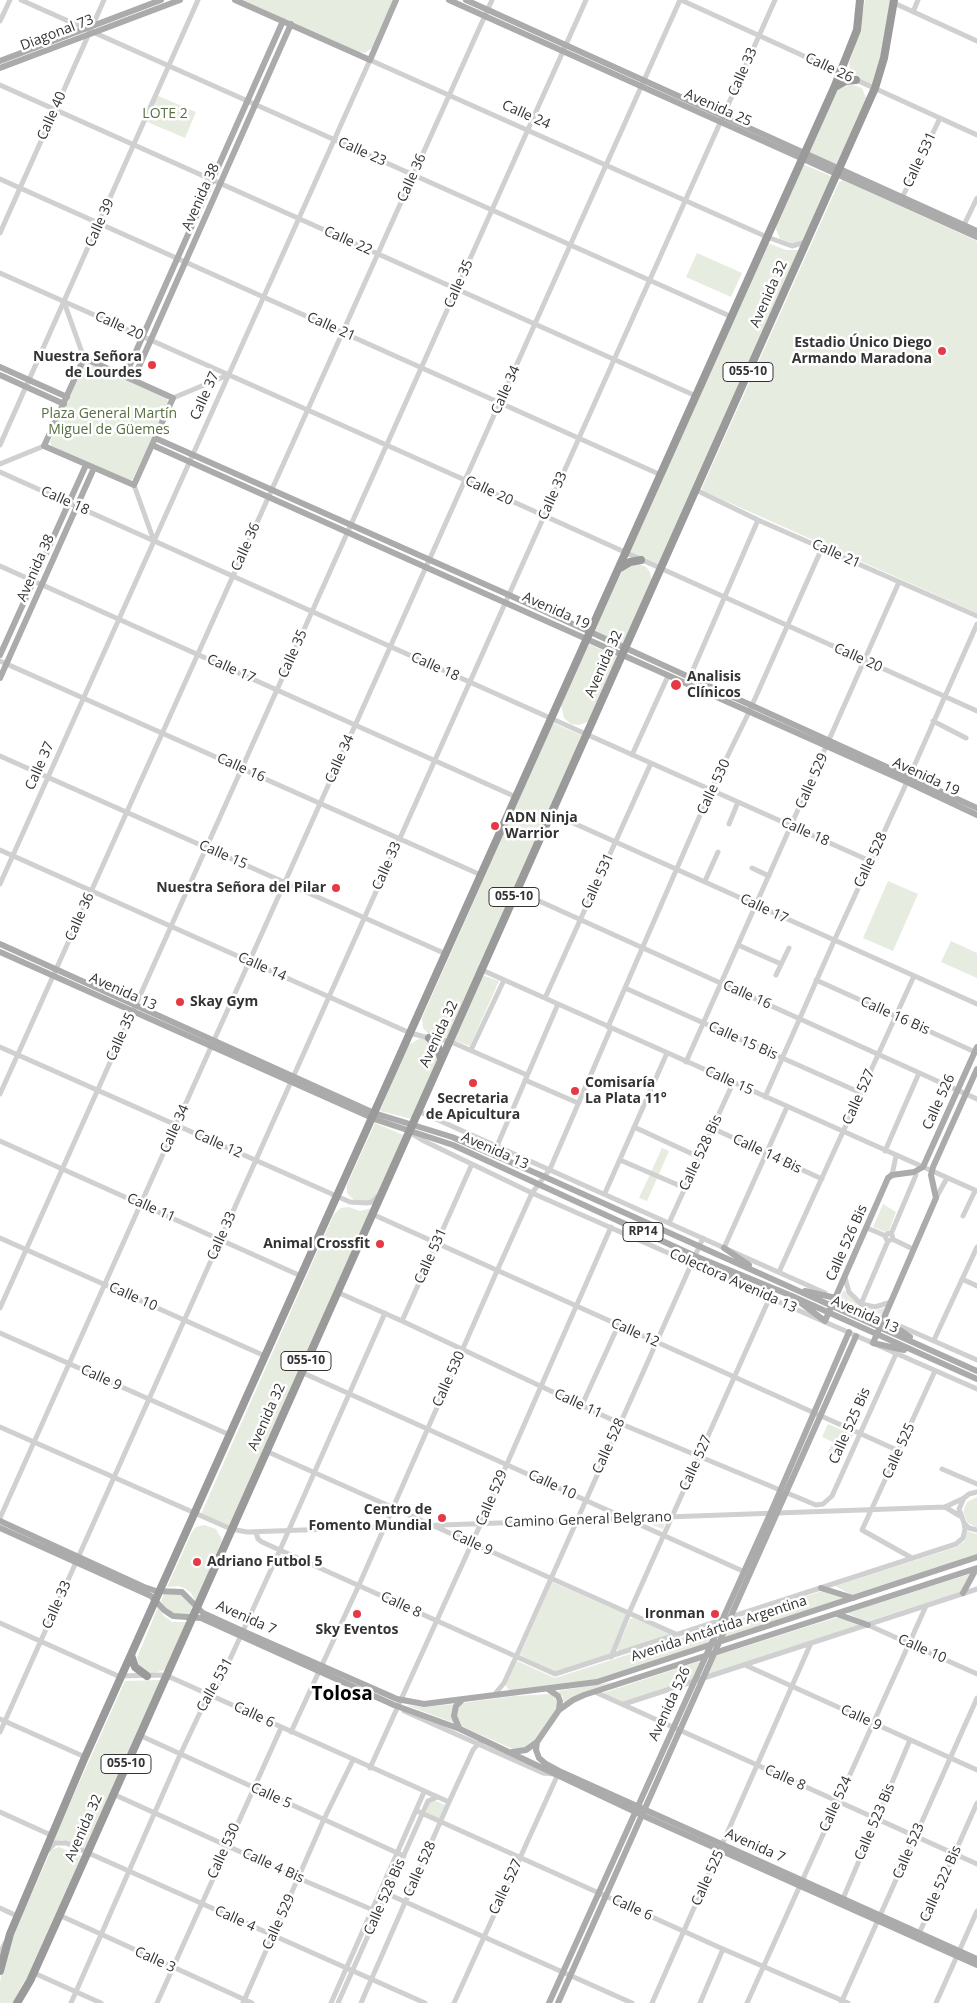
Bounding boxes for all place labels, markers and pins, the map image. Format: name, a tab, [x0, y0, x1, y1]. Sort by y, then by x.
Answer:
place label: Estadio Único Diego Armando Maradona	[792, 335, 932, 368]
marker: Estadio Único Diego Armando Maradona	[936, 345, 948, 357]
place label: Nuestra Señora de Lourdes	[33, 349, 142, 382]
marker: Nuestra Señora de Lourdes	[146, 359, 158, 371]
place label: Analisis Clínicos	[687, 669, 741, 702]
marker: Analisis Clínicos	[669, 678, 683, 692]
place label: ADN Ninja Warrior	[505, 810, 578, 842]
marker: ADN Ninja Warrior	[489, 820, 501, 832]
place label: Nuestra Señora del Pilar	[156, 880, 326, 896]
marker: Nuestra Señora del Pilar	[330, 882, 342, 894]
place label: Skay Gym	[190, 994, 258, 1010]
marker: Skay Gym	[174, 996, 186, 1008]
place label: Comisaría La Plata 11°	[585, 1075, 667, 1108]
marker: Secretaria de Apicultura	[467, 1077, 479, 1089]
marker: Comisaría La Plata 11°	[569, 1085, 581, 1097]
place label: Secretaria de Apicultura	[426, 1091, 520, 1124]
place label: Animal Crossfit	[263, 1236, 370, 1252]
marker: Animal Crossfit	[374, 1238, 386, 1250]
place label: Centro de Fomento Mundial	[309, 1502, 432, 1534]
marker: Centro de Fomento Mundial	[436, 1512, 448, 1524]
place label: Adriano Futbol 5	[207, 1554, 323, 1570]
marker: Adriano Futbol 5	[191, 1556, 203, 1568]
place label: Ironman	[645, 1606, 705, 1622]
marker: Sky Eventos	[351, 1608, 363, 1620]
marker: Ironman	[709, 1608, 721, 1620]
place label: Sky Eventos	[316, 1622, 398, 1638]

